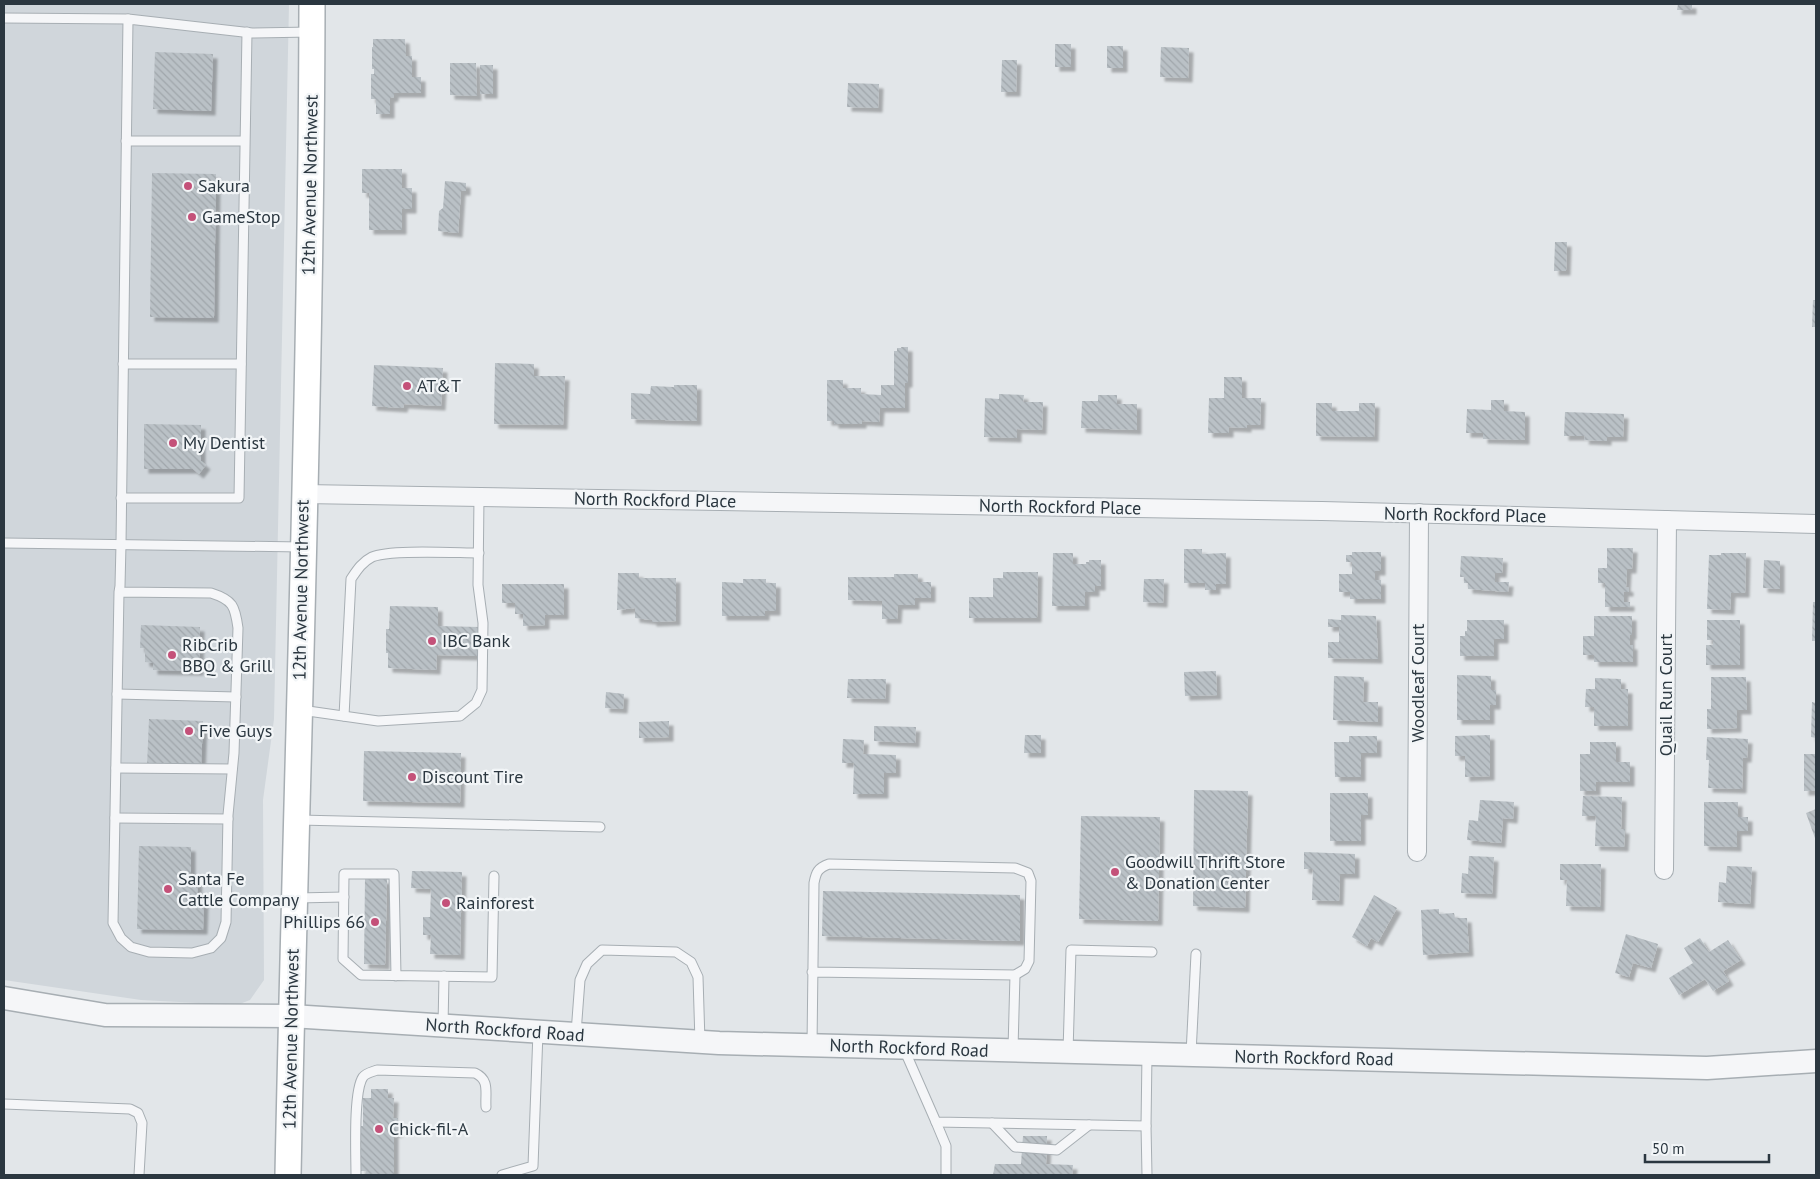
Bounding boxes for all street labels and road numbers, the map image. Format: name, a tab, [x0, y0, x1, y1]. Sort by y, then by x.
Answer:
street label: 12th Avenue Northwest	[296, 94, 323, 276]
street label: North Rockford Place	[574, 487, 736, 512]
street label: North Rockford Place	[979, 494, 1141, 519]
street label: 12th Avenue Northwest	[287, 499, 314, 681]
street label: North Rockford Place	[1384, 502, 1546, 527]
street label: Woodleaf Court	[1406, 624, 1429, 742]
street label: Quail Run Court	[1654, 634, 1677, 756]
street label: 12th Avenue Northwest	[277, 948, 304, 1130]
street label: North Rockford Road	[425, 1012, 585, 1047]
street label: North Rockford Road	[829, 1033, 989, 1062]
street label: North Rockford Road	[1234, 1045, 1394, 1070]

